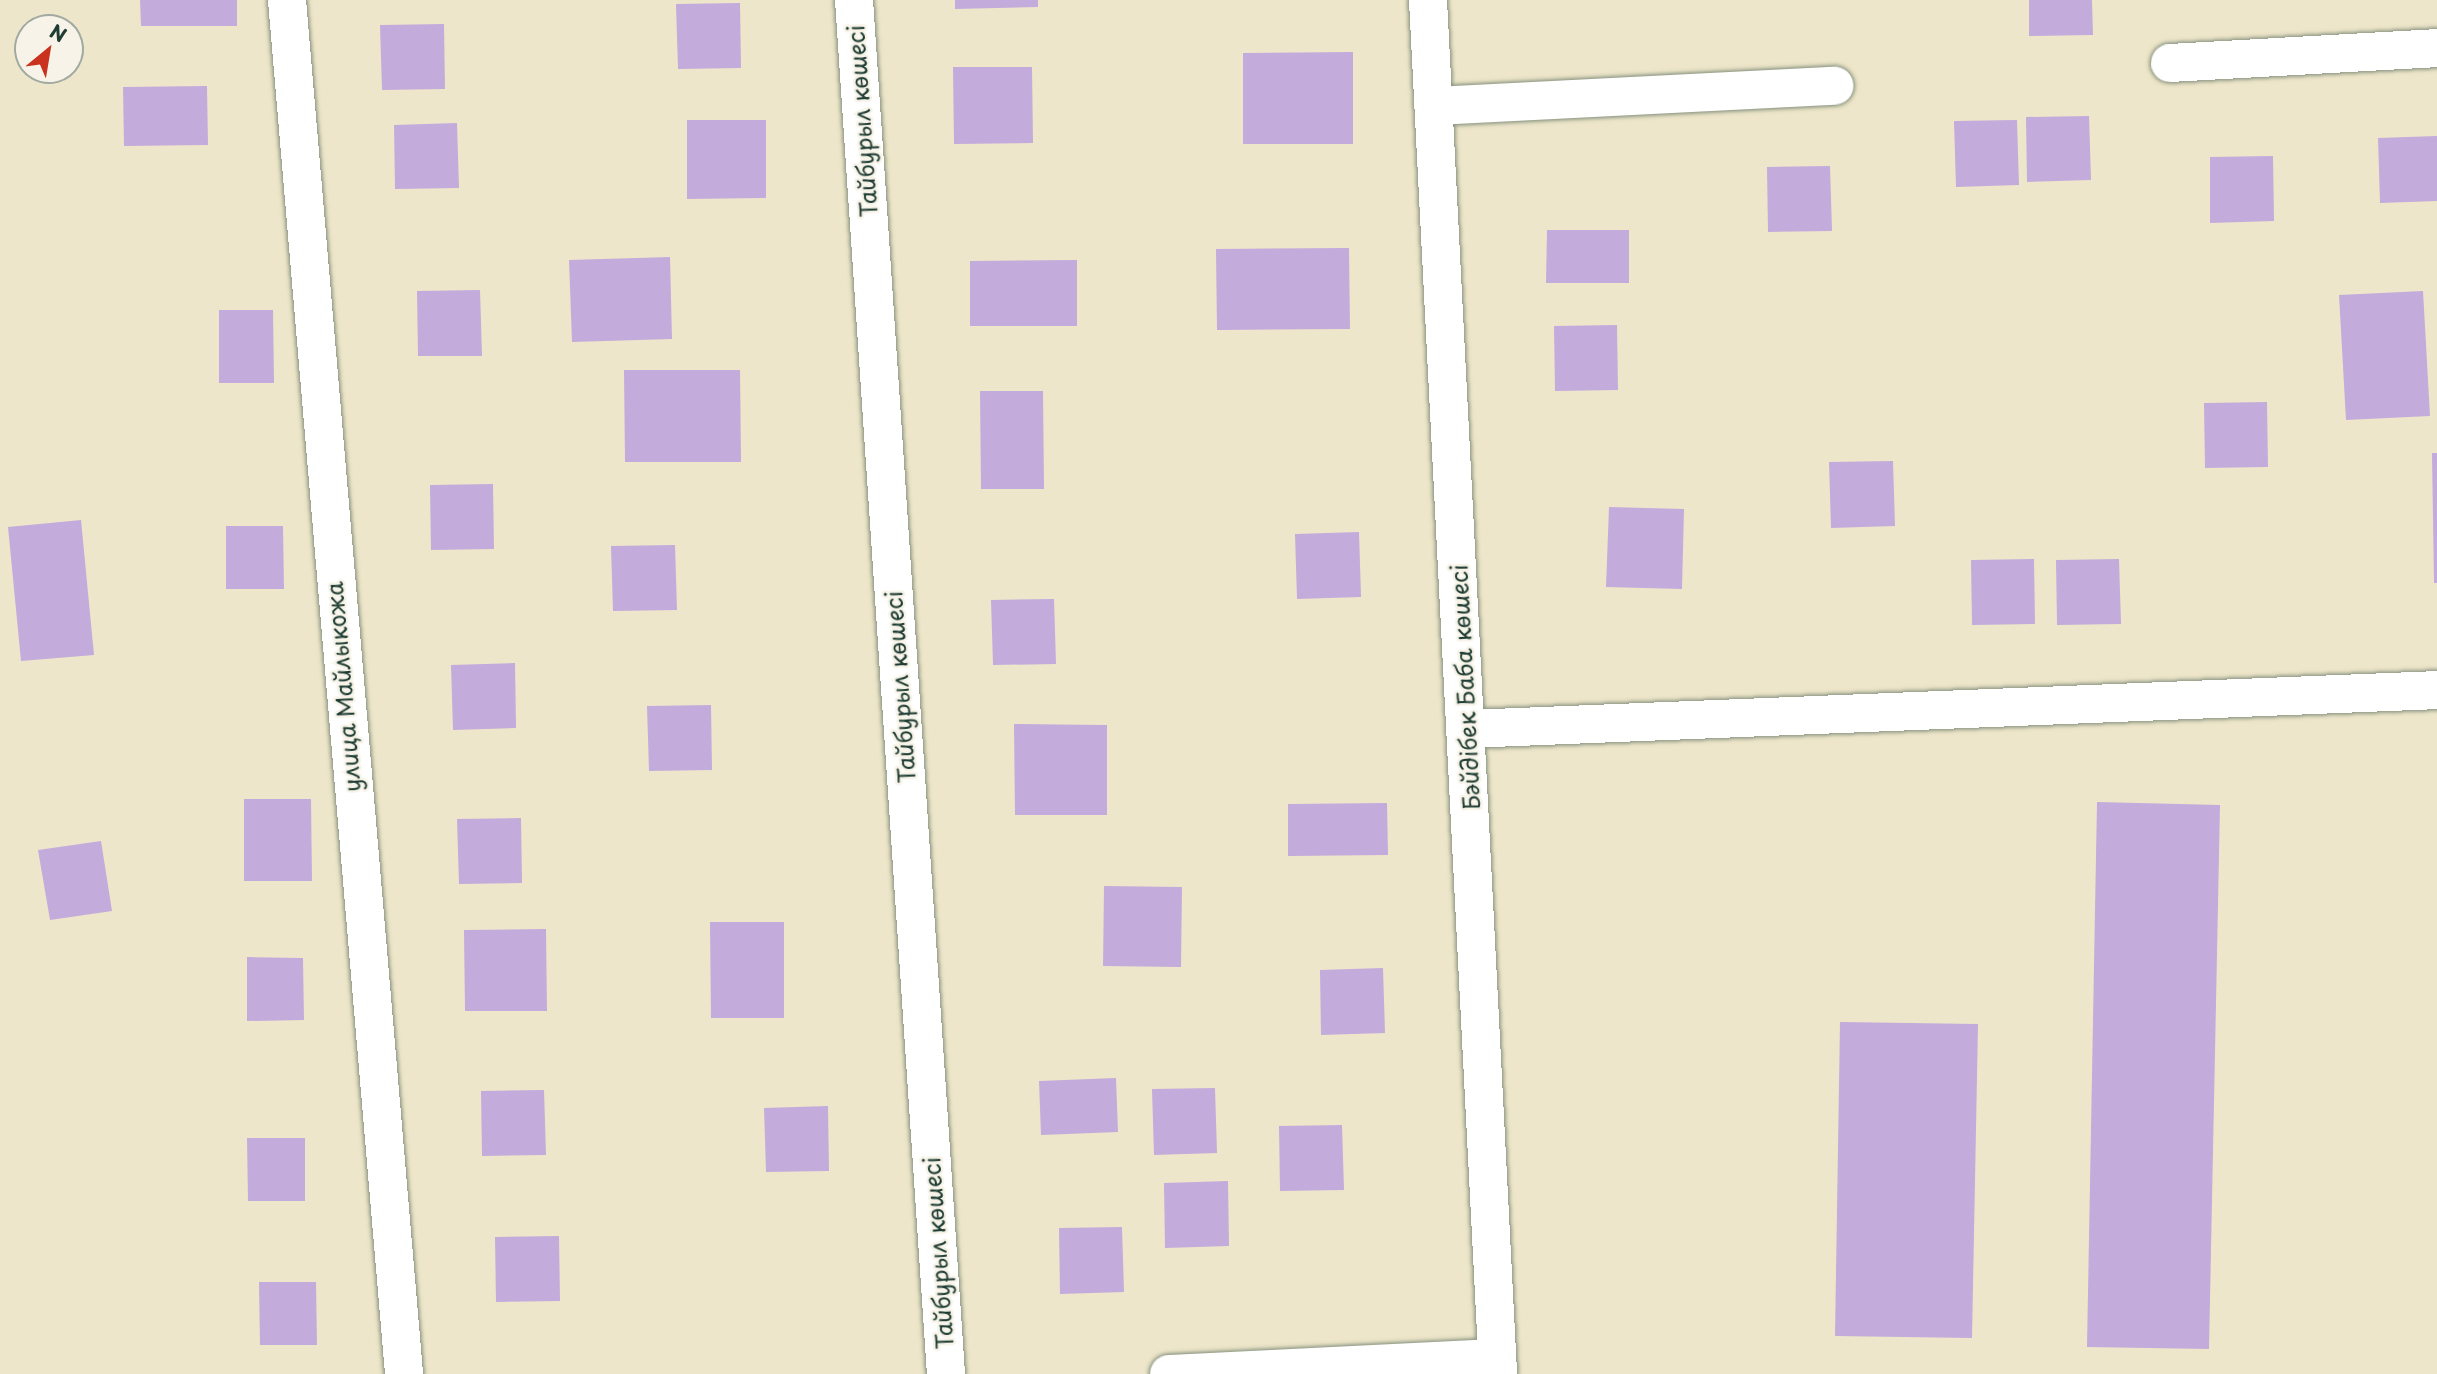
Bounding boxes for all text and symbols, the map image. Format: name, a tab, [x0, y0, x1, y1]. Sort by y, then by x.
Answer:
north arrow	[14, 14, 84, 84]
text: N	[45, 17, 72, 48]
street label: Тайбурыл көшесі	[842, 24, 882, 218]
street label: Бәйдібек Баба көшесі	[1445, 563, 1485, 811]
street label: улица Майлыкожа	[320, 580, 366, 794]
street label: Тайбурыл көшесі	[880, 590, 920, 784]
street label: Тайбурыл көшесі	[918, 1156, 958, 1350]

